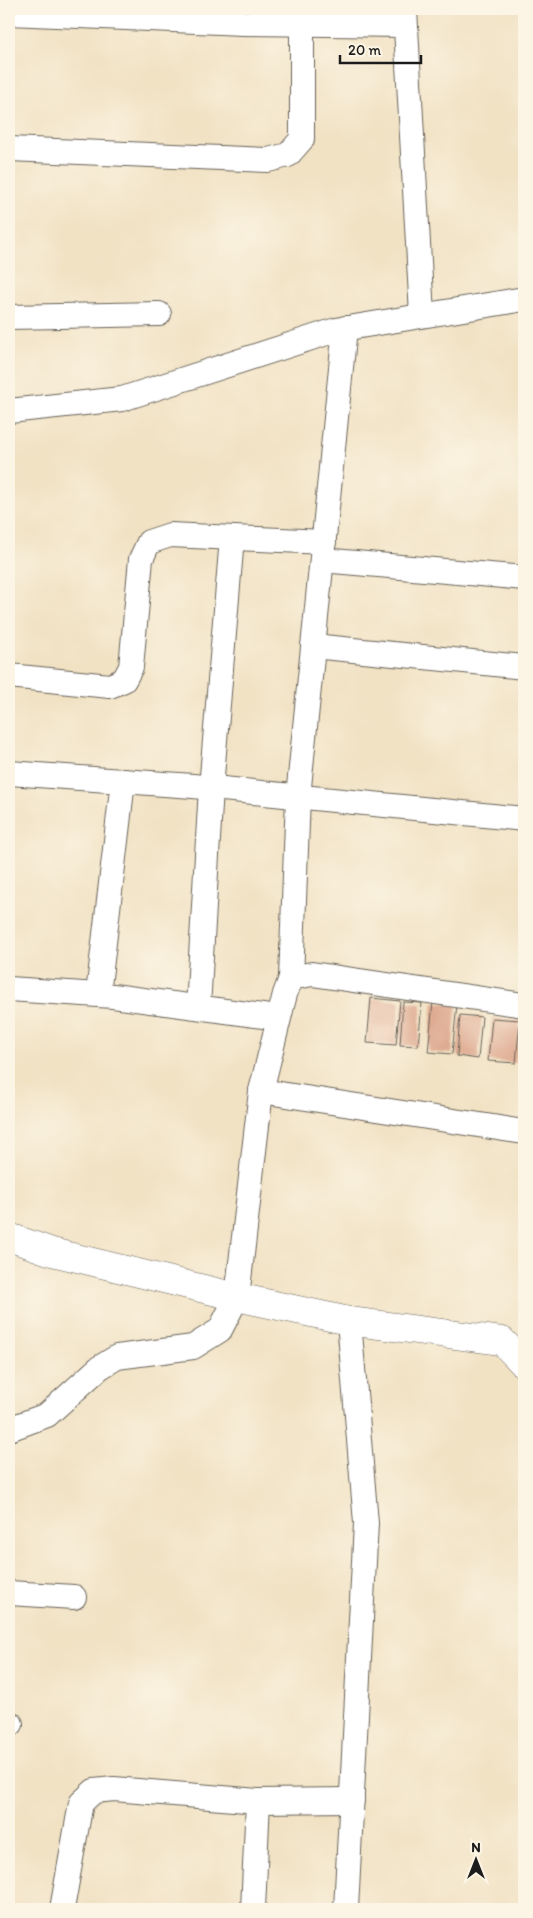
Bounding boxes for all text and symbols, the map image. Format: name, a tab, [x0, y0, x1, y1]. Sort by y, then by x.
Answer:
scale bar	[340, 32, 422, 64]
text: 20 m	[348, 41, 382, 59]
north arrow	[450, 1836, 500, 1886]
text: N	[471, 1839, 481, 1856]

